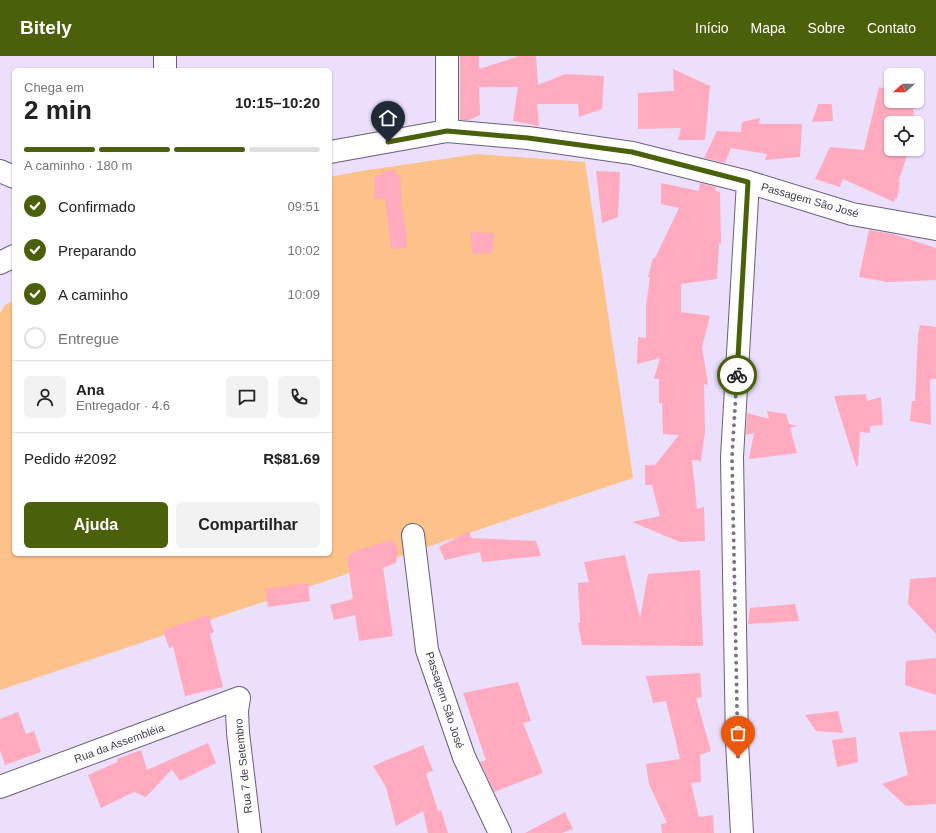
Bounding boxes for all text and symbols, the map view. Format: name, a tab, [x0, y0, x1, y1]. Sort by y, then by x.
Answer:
text: Bitely	[20, 17, 72, 38]
text: Início	[695, 20, 729, 36]
text: Mapa	[751, 20, 786, 36]
text: Sobre	[808, 20, 845, 36]
text: Contato	[867, 20, 916, 36]
north arrow	[884, 68, 924, 108]
map controls	[884, 68, 924, 156]
text: Chega em	[24, 80, 84, 95]
text: 10:15–10:20	[235, 94, 320, 111]
text: 2 min	[24, 95, 92, 125]
pin	[371, 101, 405, 142]
icon: home	[377, 107, 399, 129]
button: locate	[884, 116, 924, 156]
text: A caminho · 180 m	[24, 158, 132, 173]
street label: Passagem São José	[760, 180, 860, 220]
icon: check	[24, 195, 46, 217]
text: Confirmado	[58, 198, 136, 215]
text: 09:51	[287, 199, 320, 214]
icon: check	[24, 239, 46, 261]
text: Preparando	[58, 242, 136, 259]
text: 10:02	[287, 243, 320, 258]
icon: check	[24, 283, 46, 305]
text: A caminho	[58, 286, 128, 303]
text: 10:09	[287, 287, 320, 302]
text: Entregue	[58, 330, 119, 347]
courier	[717, 355, 757, 395]
icon: bike	[726, 364, 748, 386]
button: person	[24, 376, 66, 418]
button: chat	[226, 376, 268, 418]
button: phone	[278, 376, 320, 418]
text: Ana	[76, 381, 104, 398]
text: Entregador · 4.6	[76, 398, 170, 413]
text: Pedido #2092	[24, 450, 117, 467]
text: R$81.69	[263, 450, 320, 467]
button: Ajuda	[24, 502, 168, 548]
button: Compartilhar	[176, 502, 320, 548]
street label: Passagem São José	[424, 650, 466, 750]
pin	[721, 716, 755, 757]
street label: Rua 7 de Setembro	[232, 718, 254, 814]
street label: Rua da Assembléia	[72, 721, 166, 765]
icon: bag	[727, 722, 749, 744]

